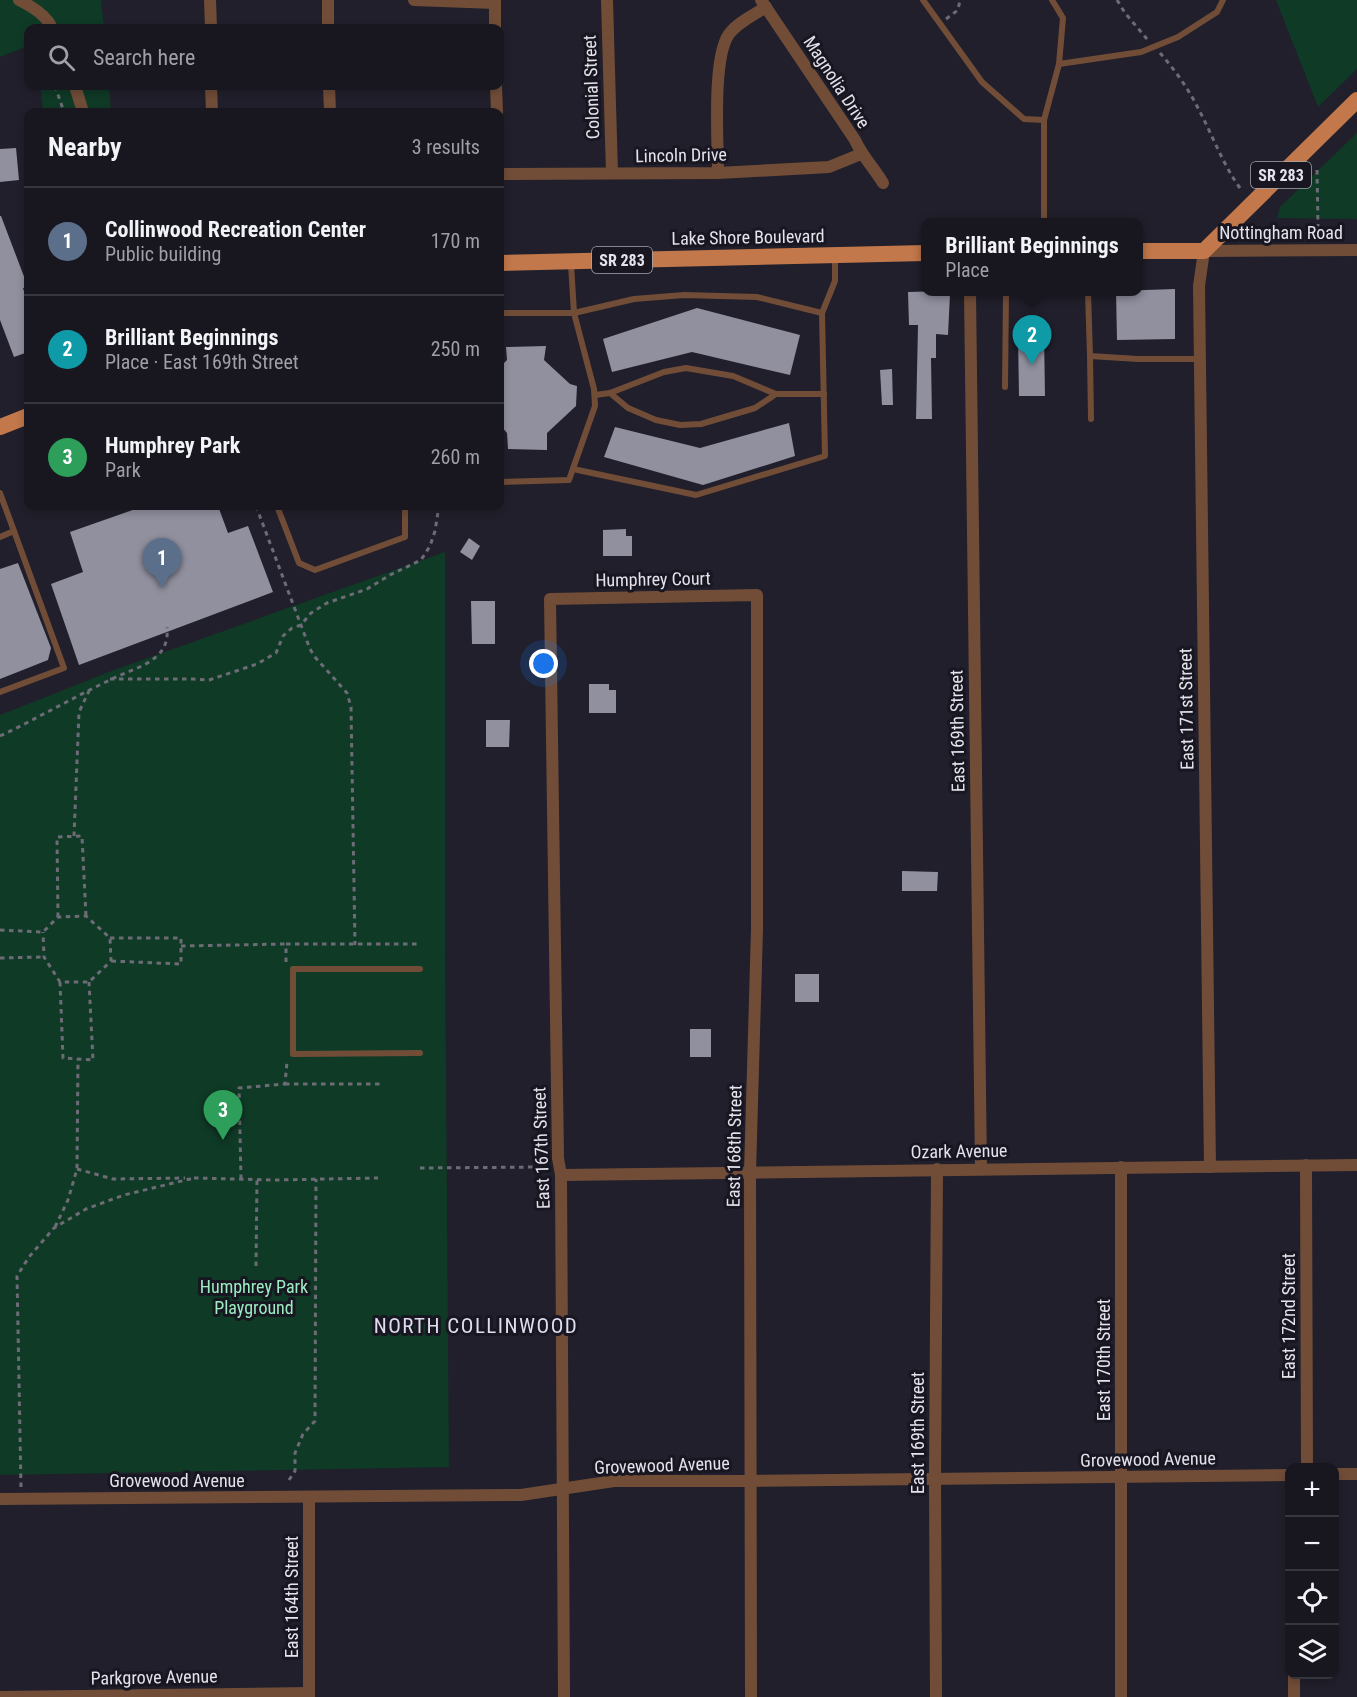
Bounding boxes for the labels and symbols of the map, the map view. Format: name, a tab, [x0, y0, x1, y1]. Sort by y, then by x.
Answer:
street label: Magnolia Drive	[799, 32, 875, 132]
street label: Colonial Street	[579, 35, 603, 139]
street label: Lincoln Drive	[635, 144, 727, 166]
road number: SR 283	[1251, 162, 1311, 188]
street label: Nottingham Road	[1219, 222, 1343, 243]
street label: Lake Shore Boulevard	[671, 225, 825, 249]
road number: SR 283	[592, 247, 652, 273]
pin: 2	[1012, 316, 1052, 365]
pin: 1	[142, 538, 182, 588]
street label: Humphrey Court	[595, 567, 711, 591]
street label: East 171st Street	[1174, 648, 1198, 770]
your location	[529, 649, 558, 678]
street label: East 169th Street	[945, 670, 969, 792]
street label: East 168th Street	[722, 1085, 746, 1207]
street label: East 167th Street	[528, 1087, 554, 1209]
pin: 3	[204, 1090, 242, 1140]
street label: Ozark Avenue	[910, 1140, 1008, 1162]
street label: East 172nd Street	[1278, 1253, 1299, 1379]
park label: Humphrey Park Playground	[200, 1276, 308, 1318]
street label: East 170th Street	[1093, 1299, 1114, 1421]
district label: NORTH COLLINWOOD	[374, 1314, 578, 1338]
street label: East 169th Street	[907, 1372, 928, 1494]
street label: Grovewood Avenue	[1080, 1447, 1216, 1471]
street label: Grovewood Avenue	[594, 1452, 730, 1478]
street label: Grovewood Avenue	[109, 1470, 245, 1491]
street label: East 164th Street	[281, 1536, 302, 1658]
street label: Parkgrove Avenue	[90, 1665, 218, 1689]

